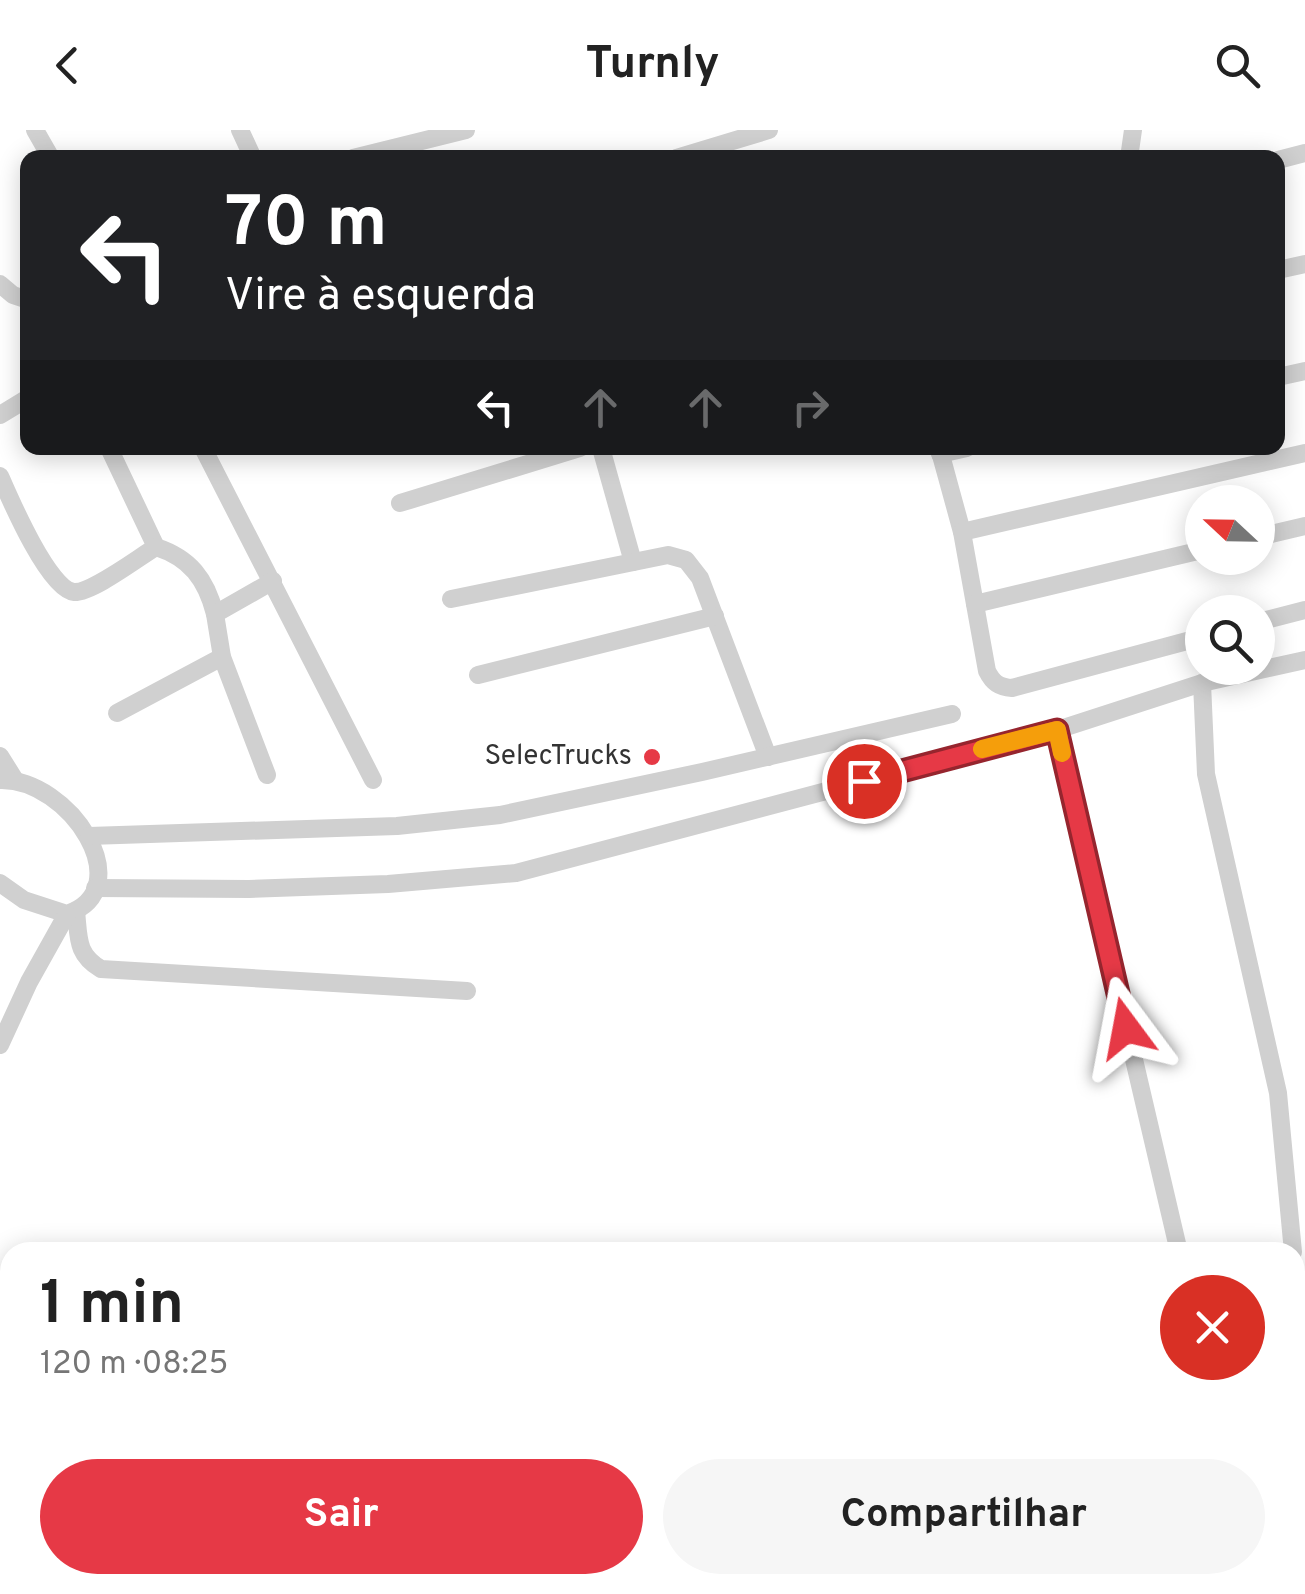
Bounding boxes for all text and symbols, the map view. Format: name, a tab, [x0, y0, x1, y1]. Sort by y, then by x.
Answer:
text: Turnly	[585, 37, 720, 94]
icon: back	[40, 38, 95, 93]
icon: search	[1210, 38, 1265, 93]
text: 70 m	[225, 182, 388, 271]
icon: left	[60, 190, 190, 320]
text: Vire à esquerda	[225, 269, 536, 326]
icon: left	[468, 380, 523, 435]
icon: ahead	[573, 380, 628, 435]
icon: ahead	[678, 380, 733, 435]
icon: right	[783, 380, 838, 435]
north arrow	[1185, 485, 1275, 575]
map controls	[1185, 485, 1275, 685]
button: search	[1185, 595, 1275, 685]
place label: SelecTrucks	[485, 739, 632, 775]
pin	[822, 739, 907, 824]
marker: SelecTrucks	[641, 746, 663, 768]
icon: arrive	[837, 754, 892, 809]
position arrow	[1074, 976, 1178, 1080]
text: 1 min	[40, 1269, 184, 1345]
button: close	[1160, 1275, 1265, 1380]
text: 120 m · 08:25	[40, 1345, 228, 1385]
button: Sair	[40, 1459, 643, 1574]
button: Compartilhar	[663, 1459, 1265, 1574]

